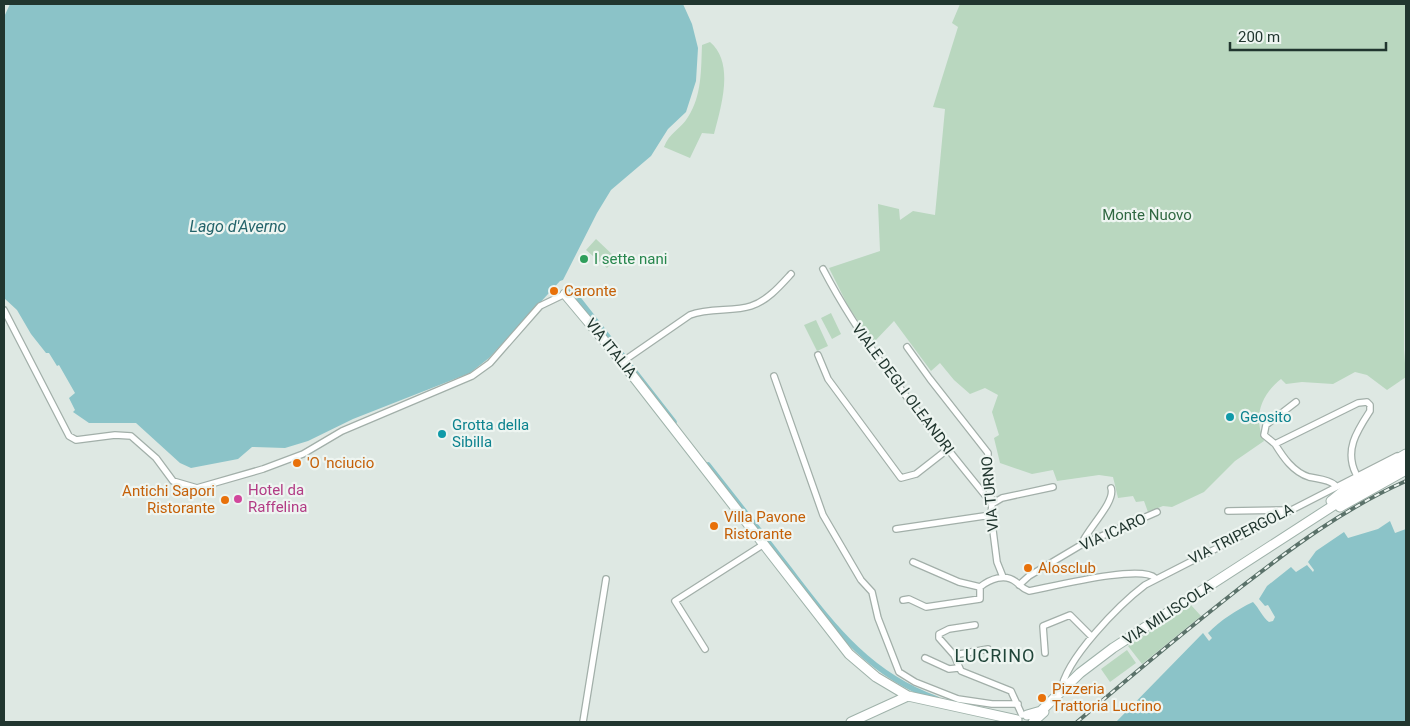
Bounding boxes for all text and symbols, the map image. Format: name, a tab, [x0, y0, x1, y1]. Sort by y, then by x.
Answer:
scale bar	[1230, 20, 1386, 52]
text: 200 m	[1238, 28, 1280, 46]
park label: Monte Nuovo	[1102, 206, 1192, 224]
water label: Lago d'Averno	[190, 217, 287, 236]
place label: I sette nani	[594, 250, 667, 268]
marker: I sette nani	[578, 253, 590, 265]
place label: Caronte	[564, 282, 617, 300]
marker: Caronte	[548, 285, 560, 297]
street label: VIA ITALIA	[582, 315, 641, 382]
street label: VIALE DEGLI OLEANDRI	[848, 320, 958, 458]
place label: Geosito	[1240, 408, 1291, 426]
marker: Geosito	[1224, 411, 1236, 423]
place label: Grotta della Sibilla	[452, 416, 529, 451]
marker: Grotta della Sibilla	[436, 428, 448, 440]
place label: 'O 'nciucio	[307, 454, 374, 472]
street label: VIA TURNO	[978, 455, 1002, 533]
marker: 'O 'nciucio	[291, 457, 303, 469]
place label: Hotel da Raffelina	[248, 481, 307, 516]
place label: Antichi Sapori Ristorante	[122, 482, 215, 517]
marker: Hotel da Raffelina	[232, 493, 244, 505]
marker: Antichi Sapori Ristorante	[219, 494, 231, 506]
street label: VIA TRIPERGOLA	[1186, 500, 1297, 568]
place label: Villa Pavone Ristorante	[724, 508, 806, 543]
street label: VIA ICARO	[1077, 509, 1149, 555]
marker: Villa Pavone Ristorante	[708, 520, 720, 532]
place label: Alosclub	[1038, 559, 1096, 577]
marker: Alosclub	[1022, 562, 1034, 574]
street label: VIA MILISCOLA	[1120, 577, 1217, 649]
district label: LUCRINO	[955, 645, 1035, 666]
place label: Pizzeria Trattoria Lucrino	[1052, 680, 1162, 715]
marker: Pizzeria Trattoria Lucrino	[1036, 692, 1048, 704]

